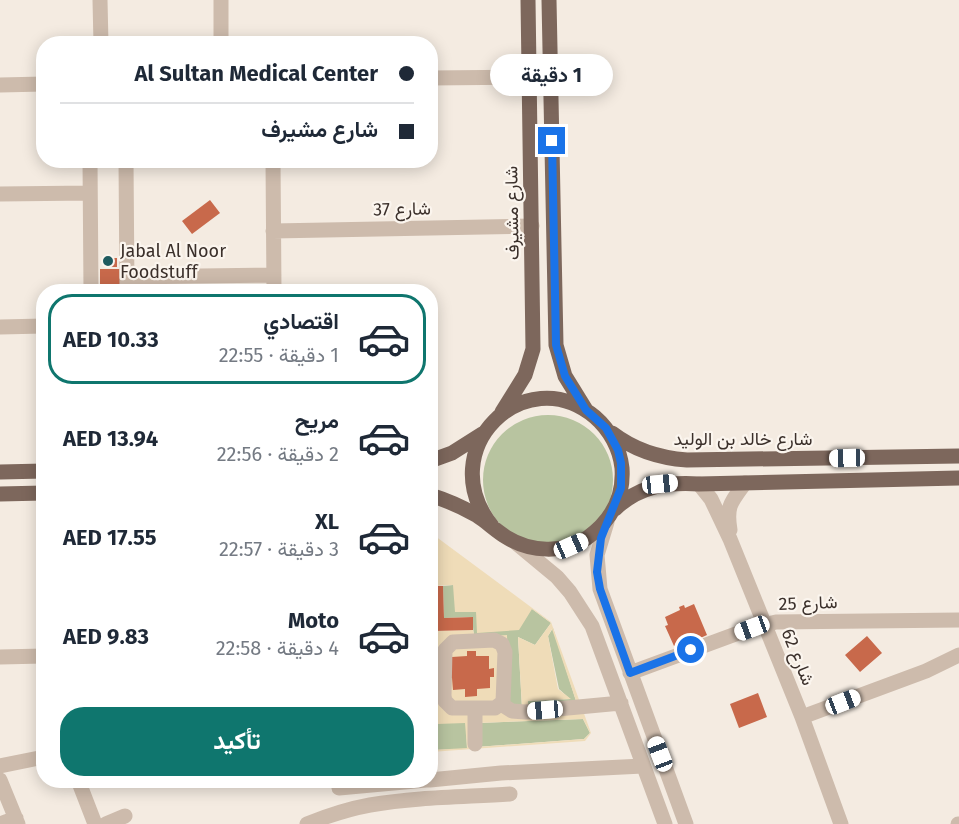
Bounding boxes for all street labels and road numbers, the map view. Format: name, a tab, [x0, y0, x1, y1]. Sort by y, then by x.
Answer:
street label: شارع مشيرف	[500, 166, 525, 260]
street label: شارع 37	[373, 197, 431, 222]
street label: شارع خالد بن الوليد	[674, 428, 812, 451]
street label: شارع 25	[778, 591, 838, 616]
street label: شارع 62	[776, 625, 819, 689]

